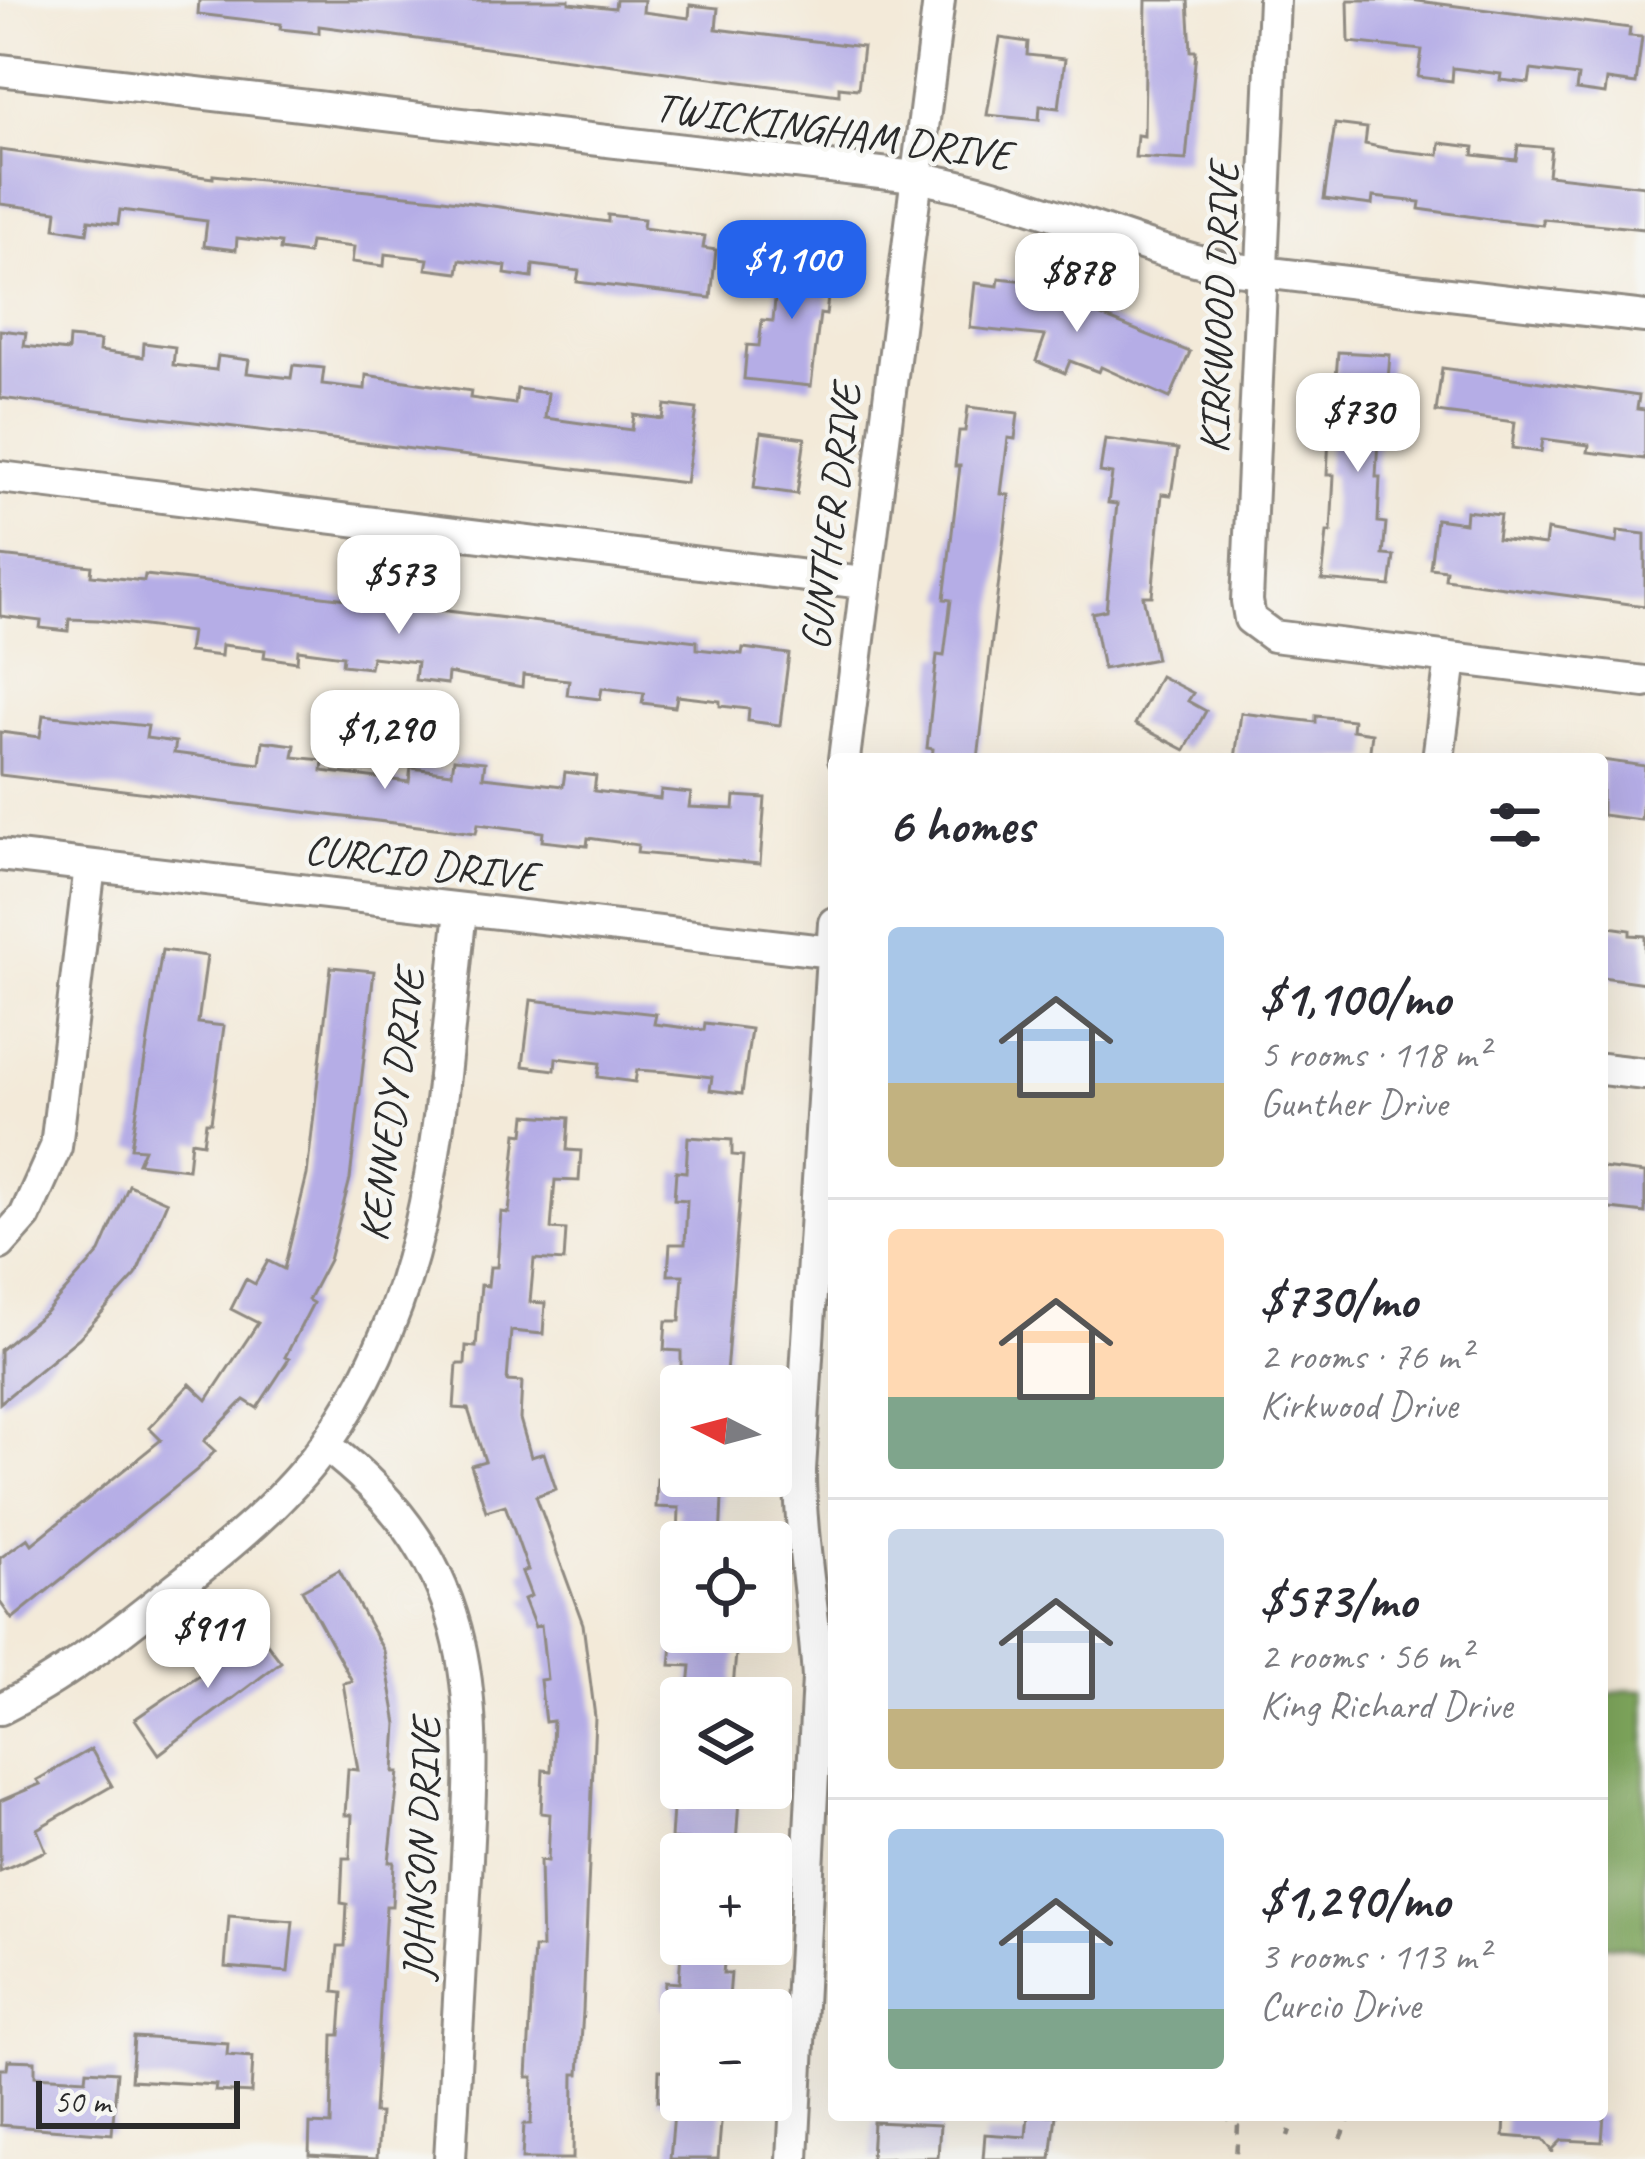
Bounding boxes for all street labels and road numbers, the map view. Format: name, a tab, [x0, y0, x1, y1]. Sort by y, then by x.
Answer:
street label: TWICKINGHAM DRIVE	[652, 80, 1019, 183]
street label: KIRKWOOD DRIVE	[1187, 157, 1251, 454]
street label: GUNTHER DRIVE	[788, 377, 874, 653]
street label: CURCIO DRIVE	[302, 822, 545, 904]
street label: KENNEDY DRIVE	[347, 961, 438, 1244]
street label: JOHNSON DRIVE	[391, 1712, 453, 1983]

